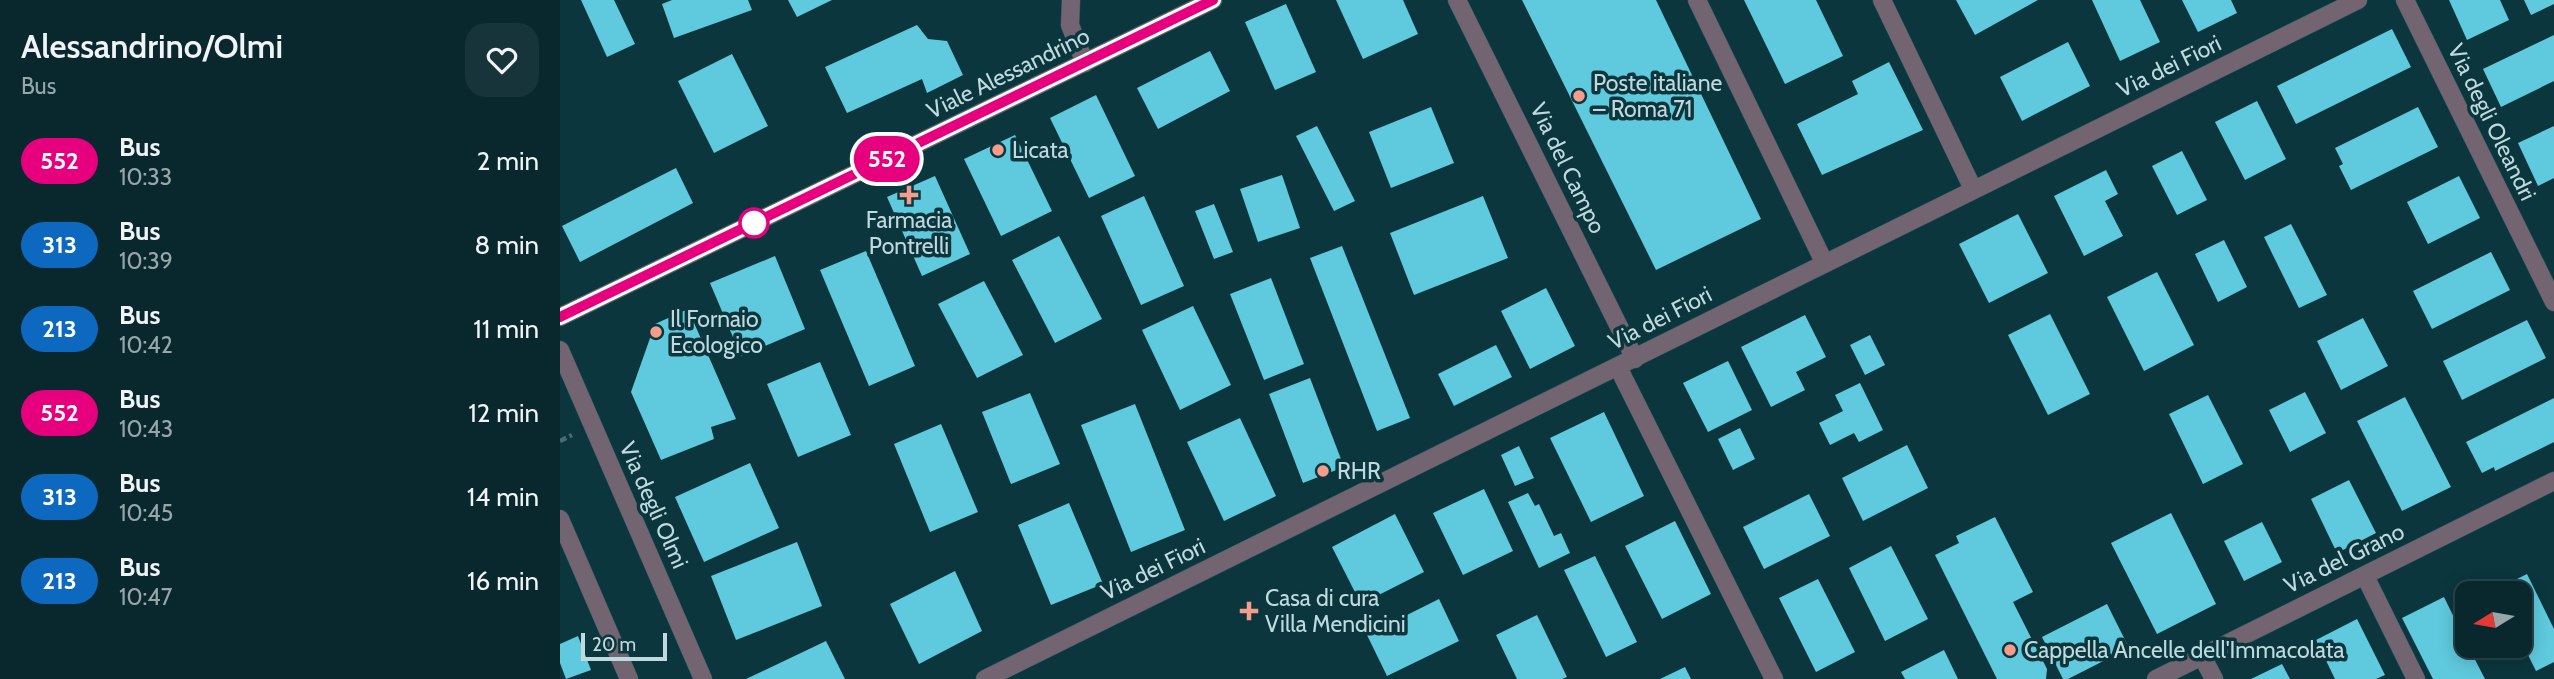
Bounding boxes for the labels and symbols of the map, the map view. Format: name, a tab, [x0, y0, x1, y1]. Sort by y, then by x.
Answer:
street label: Viale Alessandrino	[922, 21, 1094, 125]
street label: Via dei Fiori	[2112, 29, 2226, 103]
street label: Via degli Oleandri	[2442, 39, 2542, 205]
place label: Poste italiane – Roma 71	[1593, 69, 1723, 123]
marker: Poste italiane – Roma 71	[1571, 88, 1587, 104]
street label: Via del Campo	[1524, 98, 1612, 238]
line badge: 552	[847, 136, 927, 182]
place label: Licata	[1012, 136, 1068, 164]
marker: Licata	[990, 142, 1006, 158]
marker: Farmacia Pontrelli	[901, 187, 917, 203]
place label: Farmacia Pontrelli	[866, 206, 952, 260]
unlabelled marker	[739, 208, 769, 238]
street label: Via dei Fiori	[1604, 280, 1716, 356]
place label: Il Fornaio Ecologico	[670, 305, 763, 359]
marker: Il Fornaio Ecologico	[648, 324, 664, 340]
street label: Via degli Olmi	[614, 437, 694, 573]
place label: RHR	[1337, 457, 1381, 485]
marker: RHR	[1315, 463, 1331, 479]
street label: Via del Grano	[2279, 517, 2409, 599]
street label: Via dei Fiori	[1096, 532, 1210, 606]
north arrow	[2455, 581, 2532, 658]
place label: Casa di cura Villa Mendicini	[1265, 584, 1406, 638]
marker: Casa di cura Villa Mendicini	[1239, 601, 1259, 621]
scale bar	[581, 630, 667, 662]
place label: Cappella Ancelle dell'Immacolata	[2024, 636, 2345, 664]
marker: Cappella Ancelle dell'Immacolata	[2002, 642, 2018, 658]

